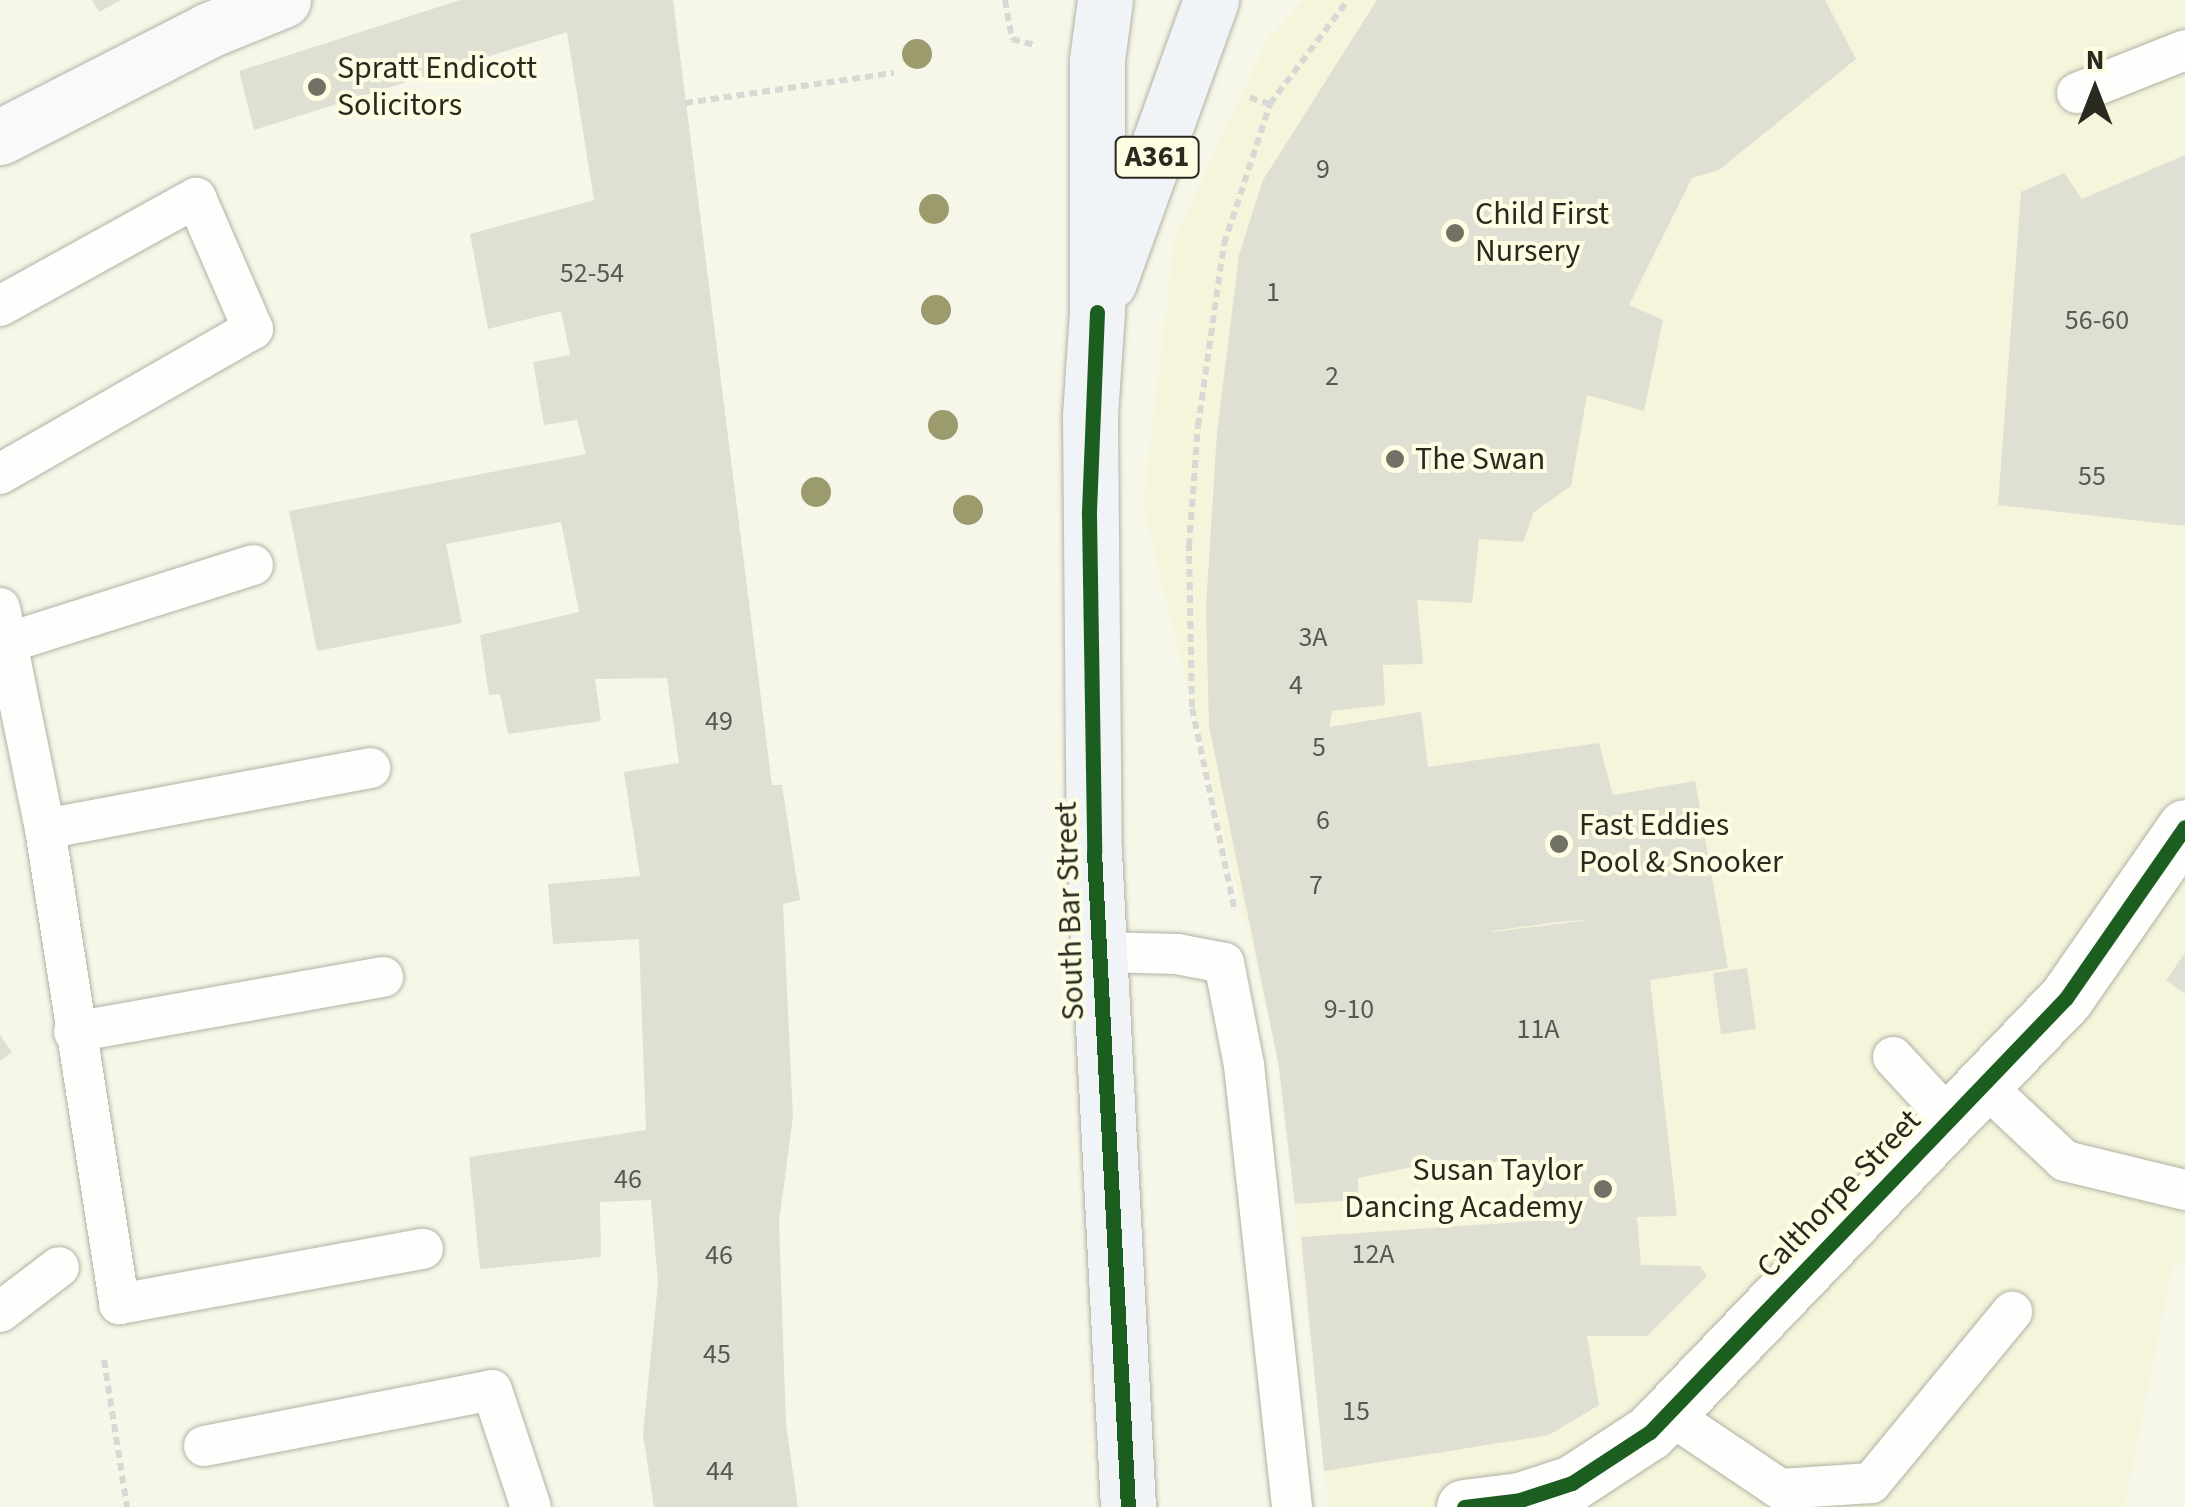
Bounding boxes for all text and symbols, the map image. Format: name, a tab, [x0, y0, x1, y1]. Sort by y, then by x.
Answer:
north arrow	[2045, 40, 2145, 140]
text: N	[2086, 40, 2104, 80]
place label: Spratt Endicott Solicitors	[337, 50, 537, 125]
marker: Spratt Endicott Solicitors	[306, 76, 328, 98]
road number: A361	[1114, 132, 1200, 182]
house number: 9	[1316, 152, 1330, 186]
place label: Child First Nursery	[1475, 196, 1609, 271]
marker: Child First Nursery	[1444, 222, 1466, 244]
house number: 52-54	[560, 256, 624, 290]
house number: 1	[1266, 275, 1280, 309]
house number: 56-60	[2065, 303, 2129, 337]
house number: 2	[1325, 359, 1339, 393]
place label: The Swan	[1415, 440, 1545, 478]
marker: The Swan	[1384, 448, 1406, 470]
house number: 55	[2078, 459, 2106, 493]
house number: 3A	[1298, 620, 1328, 654]
house number: 4	[1289, 668, 1303, 702]
house number: 49	[705, 704, 733, 738]
house number: 5	[1312, 730, 1326, 764]
street label: South Bar Street	[1047, 801, 1093, 1021]
house number: 6	[1316, 803, 1330, 837]
place label: Fast Eddies Pool & Snooker	[1579, 807, 1783, 882]
marker: Fast Eddies Pool & Snooker	[1548, 833, 1570, 855]
house number: 7	[1309, 868, 1323, 902]
house number: 9-10	[1324, 992, 1374, 1026]
house number: 11A	[1516, 1012, 1560, 1046]
street label: Calthorpe Street	[1749, 1102, 1929, 1286]
place label: Susan Taylor Dancing Academy	[1344, 1152, 1583, 1227]
house number: 46	[614, 1162, 642, 1196]
marker: Susan Taylor Dancing Academy	[1592, 1178, 1614, 1200]
house number: 12A	[1351, 1237, 1395, 1271]
house number: 46	[705, 1238, 733, 1272]
house number: 45	[703, 1337, 731, 1371]
house number: 15	[1342, 1394, 1370, 1428]
house number: 44	[706, 1454, 734, 1488]

